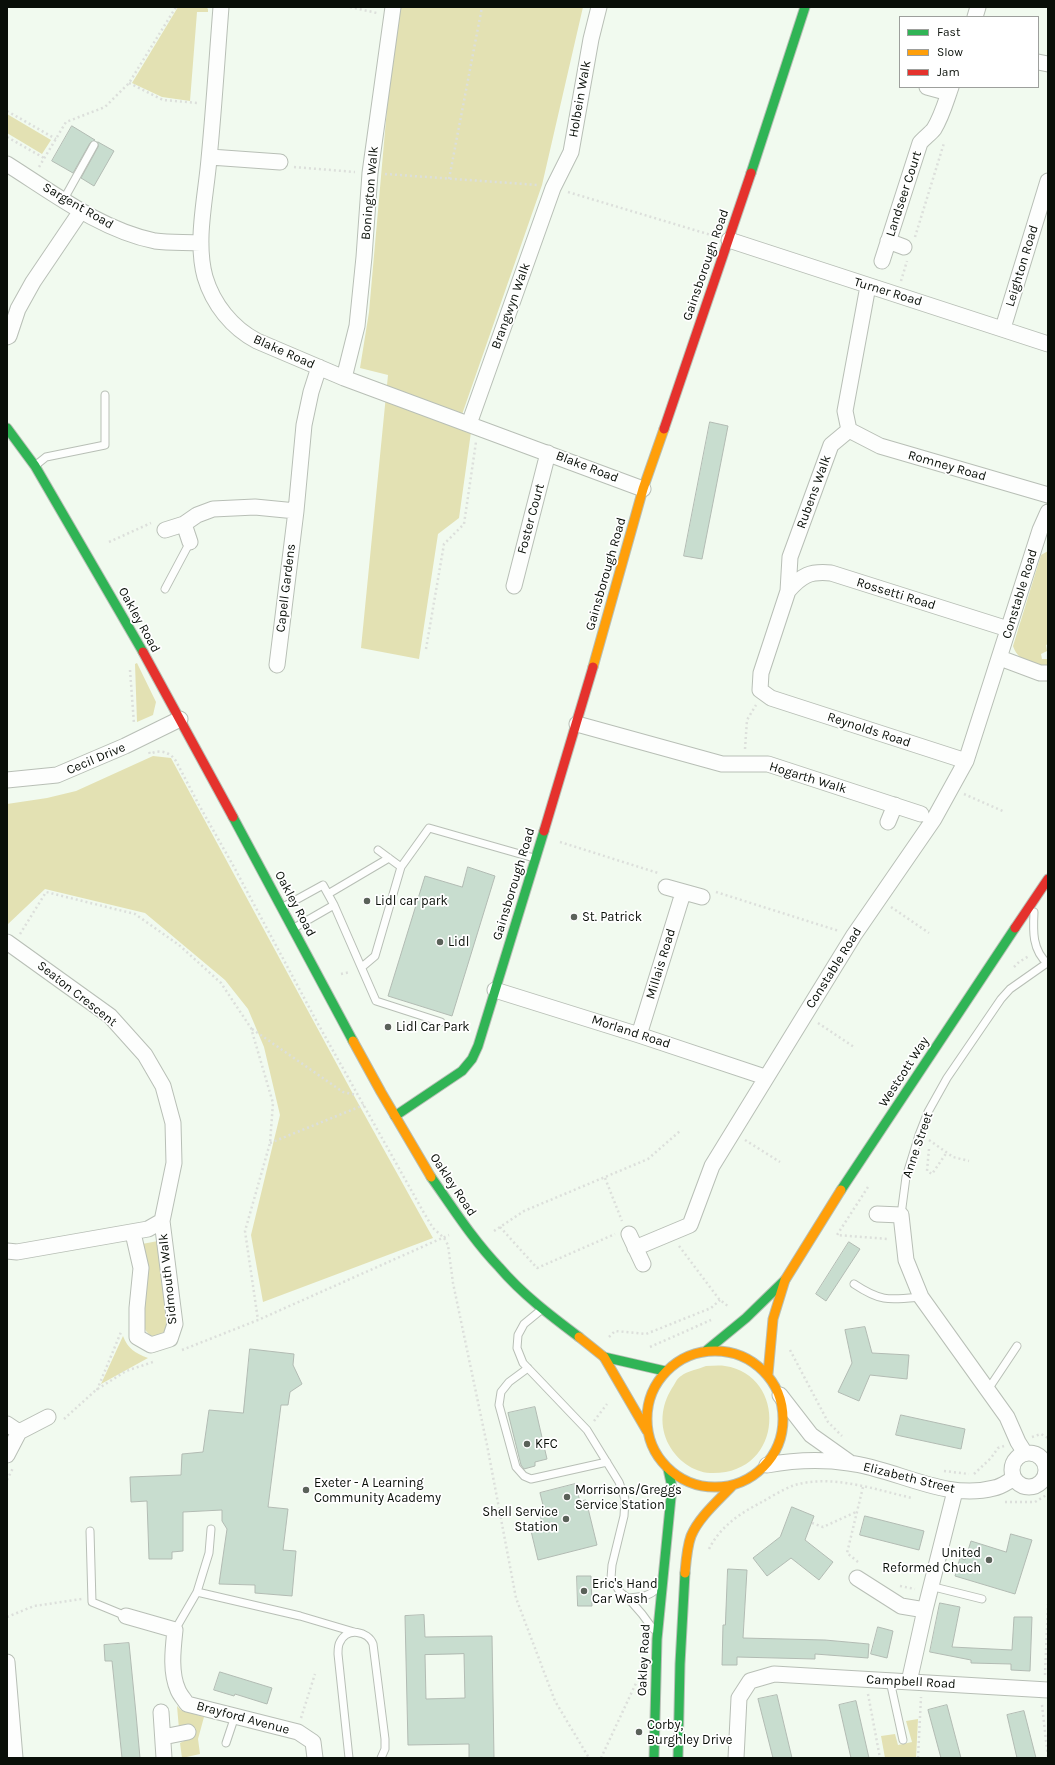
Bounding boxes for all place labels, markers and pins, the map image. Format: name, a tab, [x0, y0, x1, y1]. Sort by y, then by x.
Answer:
place label: Lidl car park	[375, 893, 448, 909]
marker: Lidl car park	[362, 896, 372, 906]
place label: St. Patrick	[582, 909, 642, 925]
marker: St. Patrick	[569, 912, 579, 922]
place label: Lidl	[448, 934, 469, 950]
marker: Lidl	[435, 937, 445, 947]
place label: Lidl Car Park	[396, 1019, 470, 1035]
marker: Lidl Car Park	[383, 1022, 393, 1032]
place label: KFC	[535, 1436, 558, 1452]
marker: KFC	[522, 1439, 532, 1449]
place label: Exeter - A Learning Community Academy	[314, 1475, 441, 1506]
place label: Morrisons/Greggs Service Station	[575, 1482, 682, 1513]
marker: Exeter - A Learning Community Academy	[301, 1485, 311, 1495]
marker: Morrisons/Greggs Service Station	[562, 1492, 572, 1502]
place label: Shell Service Station	[482, 1504, 558, 1535]
marker: Shell Service Station	[561, 1514, 571, 1524]
place label: United Reformed Chuch	[882, 1545, 981, 1576]
marker: United Reformed Chuch	[984, 1555, 994, 1565]
place label: Eric's Hand Car Wash	[592, 1576, 658, 1607]
marker: Eric's Hand Car Wash	[579, 1586, 589, 1596]
place label: Corby, Burghley Drive	[647, 1717, 732, 1748]
marker: Corby, Burghley Drive	[634, 1727, 644, 1737]

